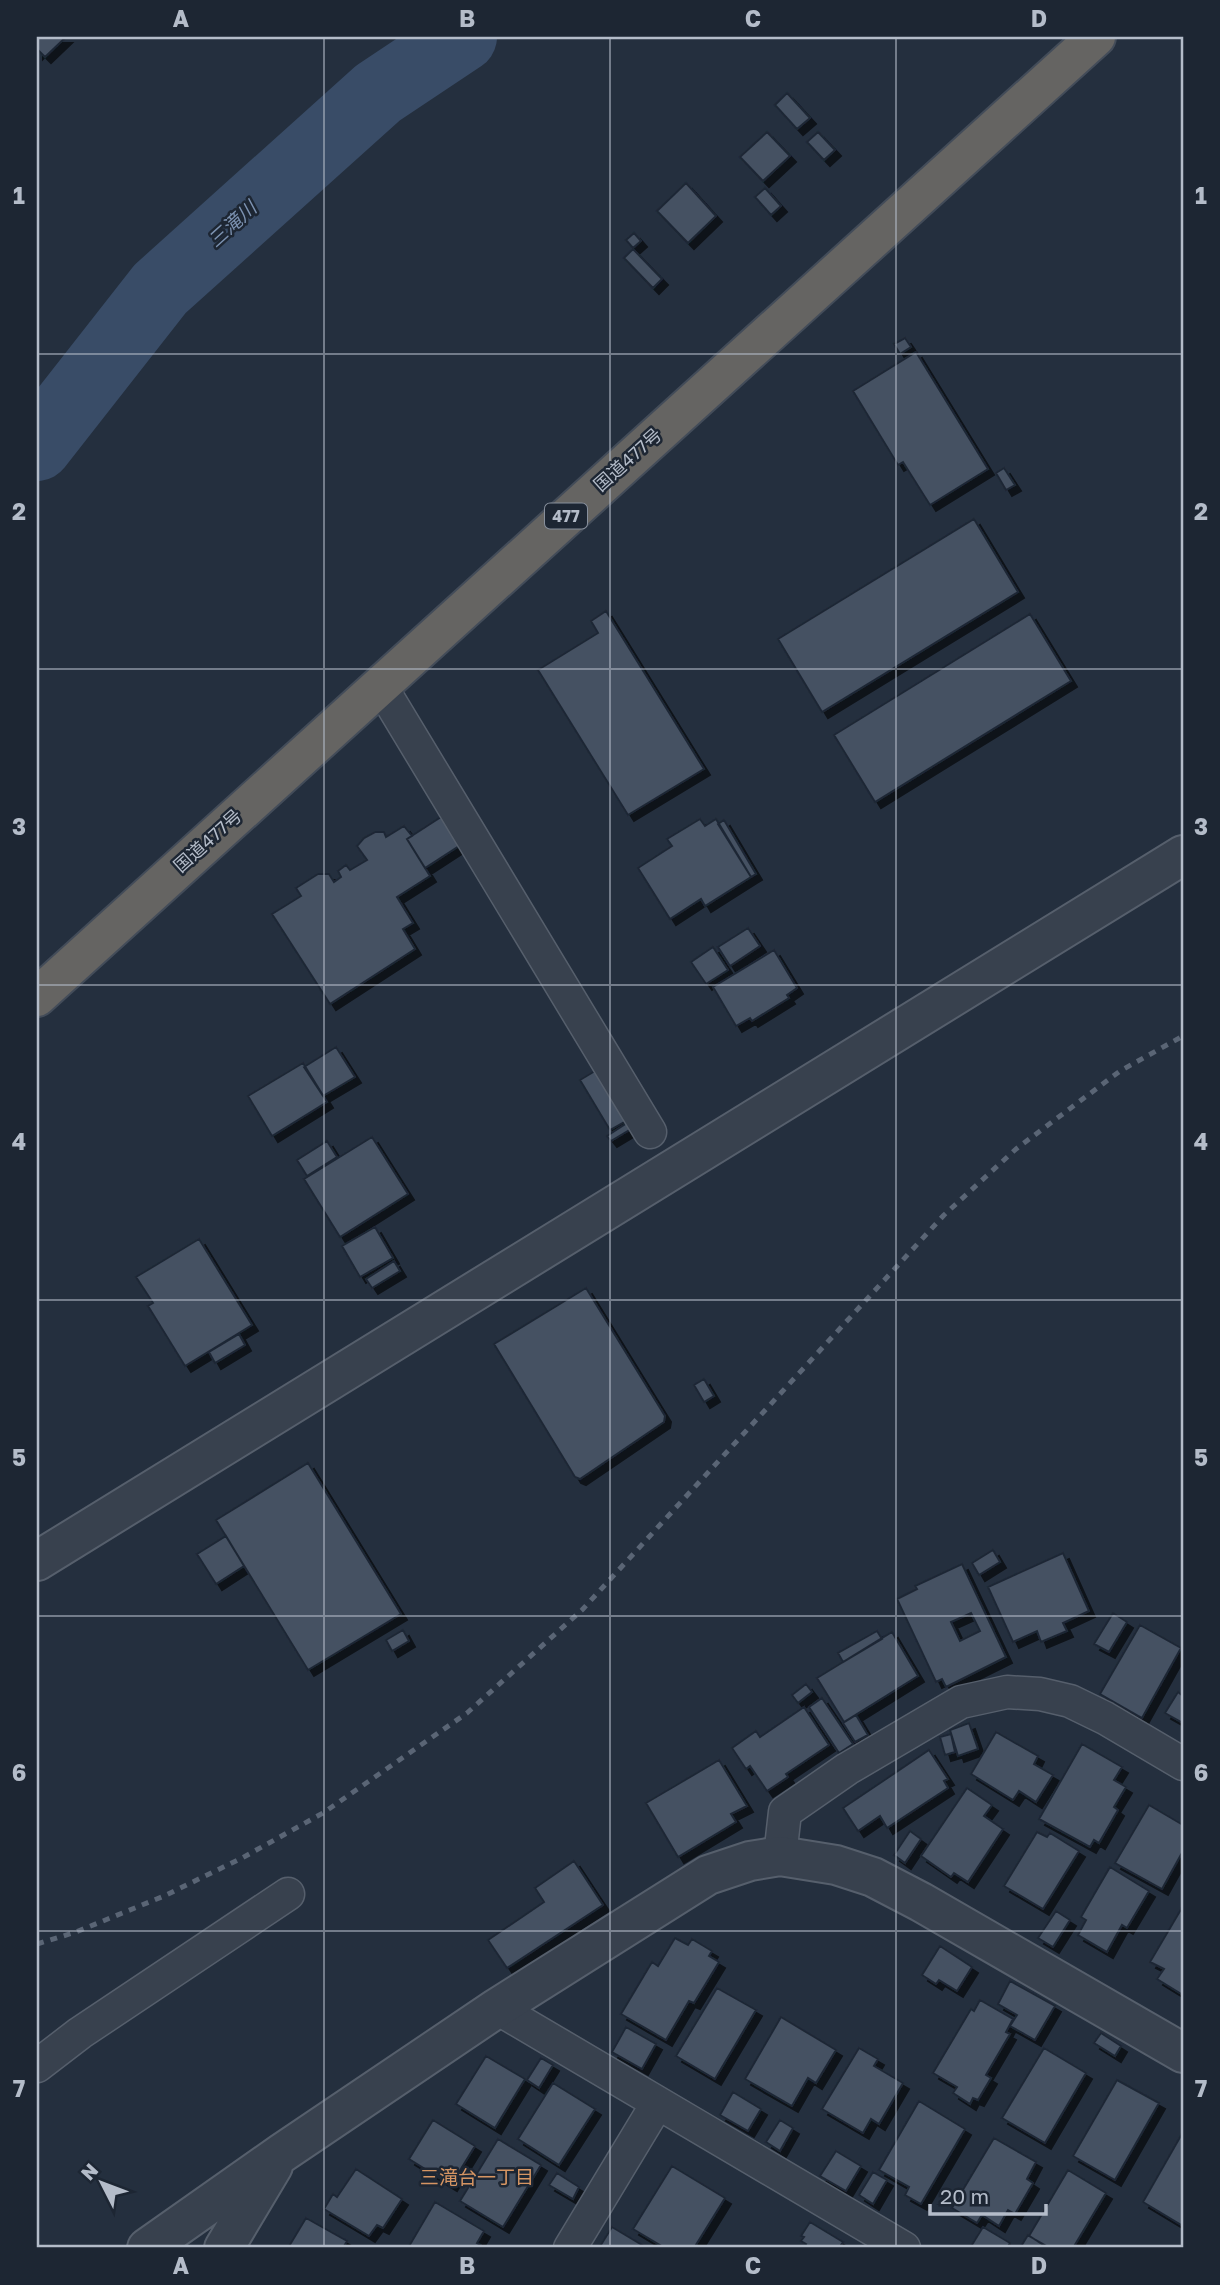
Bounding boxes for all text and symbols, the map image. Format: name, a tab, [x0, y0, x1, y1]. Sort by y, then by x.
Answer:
text: A	[173, 4, 190, 32]
text: B	[459, 4, 475, 32]
text: C	[745, 4, 761, 32]
text: D	[1031, 4, 1047, 32]
text: 1	[13, 181, 25, 209]
text: 1	[1195, 181, 1207, 209]
water label: 三滝川	[203, 195, 262, 251]
street label: 国道477号	[589, 423, 666, 496]
text: 2	[12, 497, 26, 525]
text: 2	[1194, 497, 1208, 525]
road number: 477	[545, 503, 587, 528]
street label: 国道477号	[169, 804, 246, 877]
text: 3	[12, 812, 26, 840]
text: 3	[1194, 812, 1208, 840]
text: 4	[12, 1127, 26, 1155]
text: 4	[1194, 1127, 1208, 1155]
text: 5	[12, 1443, 26, 1471]
text: 5	[1194, 1443, 1208, 1471]
text: 6	[12, 1758, 26, 1786]
text: 6	[1194, 1758, 1208, 1786]
text: 7	[13, 2074, 25, 2102]
text: 7	[1195, 2074, 1207, 2102]
north arrow	[66, 2148, 136, 2218]
text: N	[76, 2158, 102, 2184]
district label: 三滝台一丁目	[420, 2165, 534, 2188]
scale bar	[930, 2173, 1045, 2217]
text: 20 m	[940, 2183, 989, 2209]
text: A	[173, 2251, 190, 2279]
text: B	[459, 2251, 475, 2279]
text: C	[745, 2251, 761, 2279]
text: D	[1031, 2251, 1047, 2279]

